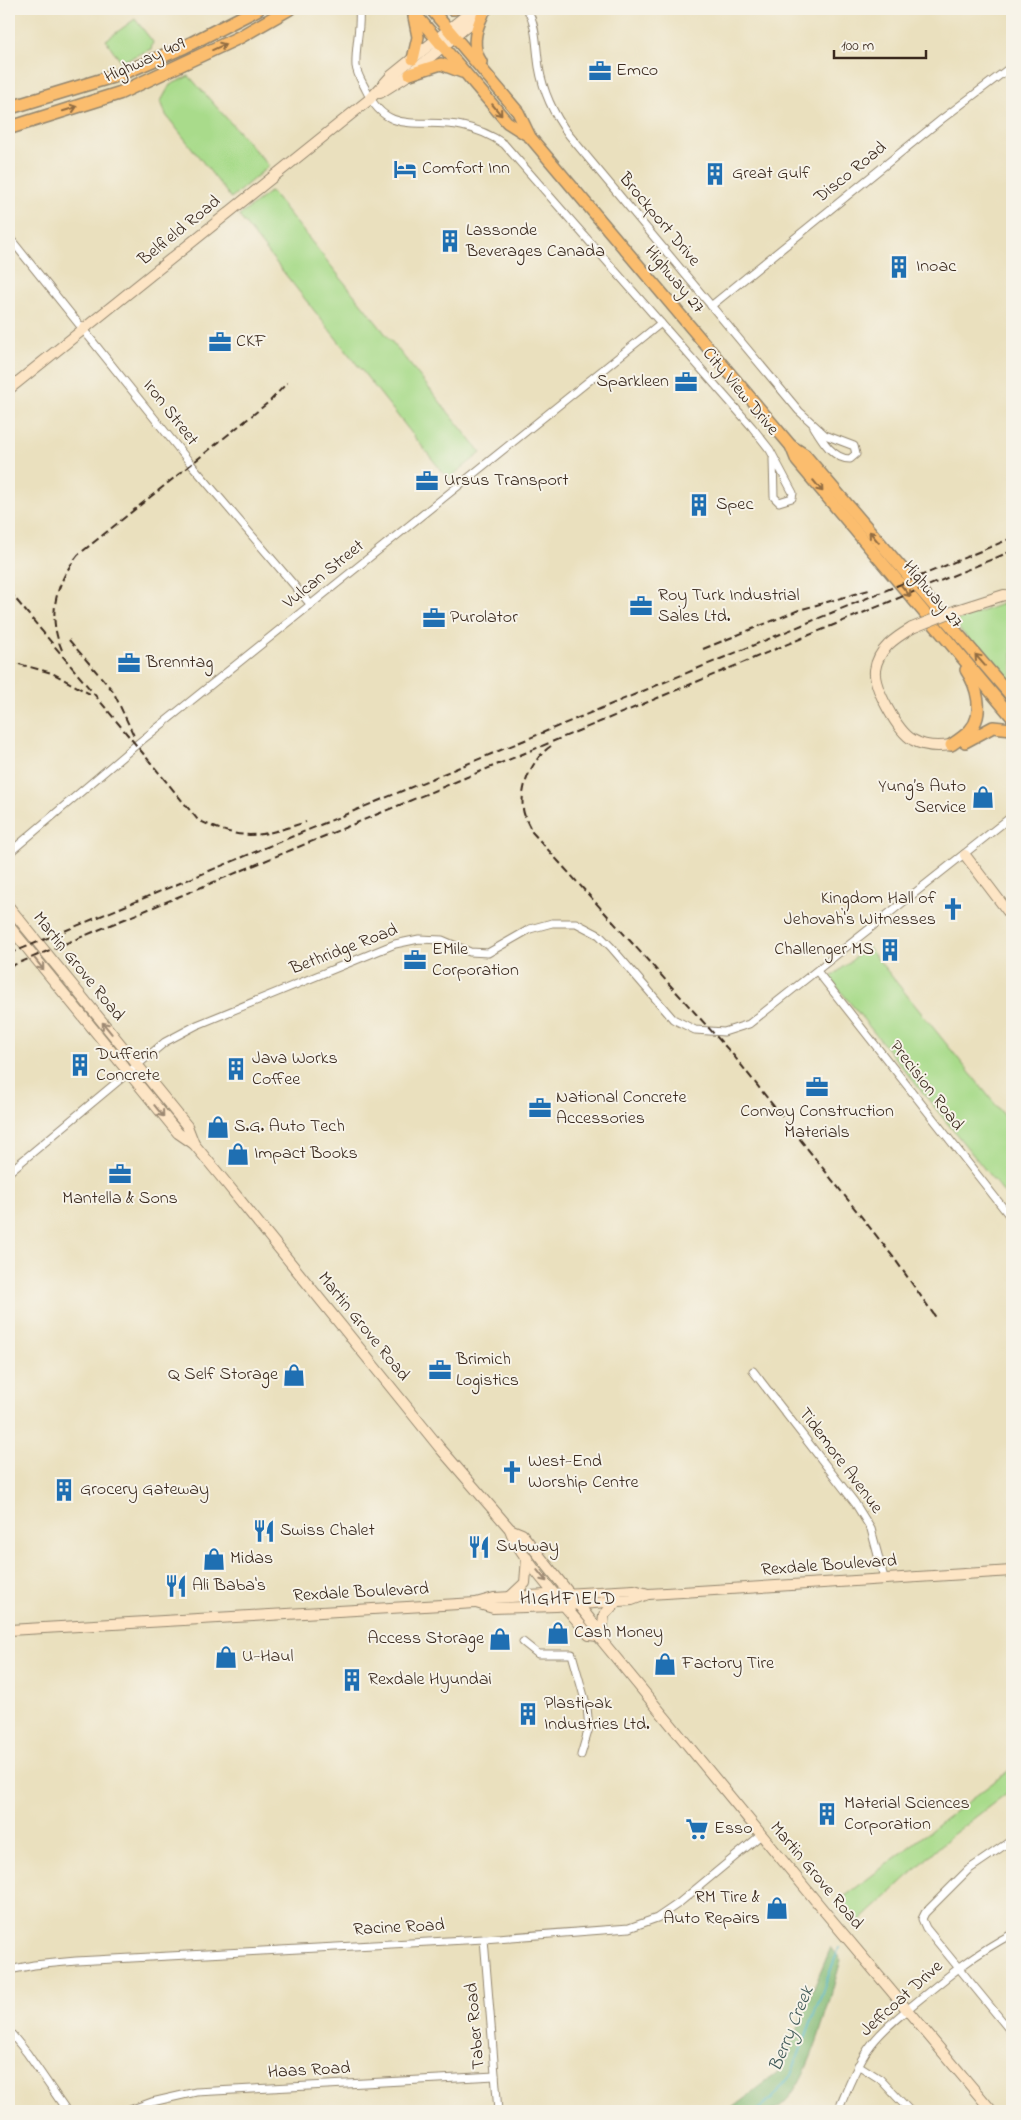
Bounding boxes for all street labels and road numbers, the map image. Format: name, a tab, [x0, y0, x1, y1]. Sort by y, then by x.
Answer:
street label: Highway 409	[100, 31, 191, 91]
street label: Disco Road	[808, 136, 893, 211]
street label: Brockport Drive	[611, 167, 707, 273]
street label: Belfield Road	[132, 190, 227, 273]
street label: Highway 27	[637, 240, 711, 321]
street label: City View Drive	[695, 342, 785, 443]
street label: Iron Street	[136, 374, 204, 452]
street label: Vulcan Street	[277, 534, 370, 617]
street label: Highway 27	[895, 555, 969, 636]
street label: Martin Grove Road	[26, 907, 130, 1027]
street label: Bethridge Road	[285, 918, 402, 984]
street label: Precision Road	[882, 1035, 970, 1137]
street label: Martin Grove Road	[311, 1267, 415, 1387]
street label: Tidemore Avenue	[791, 1402, 889, 1520]
street label: Rexdale Boulevard	[760, 1548, 898, 1584]
street label: Rexdale Boulevard	[292, 1576, 430, 1610]
street label: Martin Grove Road	[763, 1816, 869, 1936]
street label: Racine Road	[353, 1913, 445, 1943]
street label: Jeffcoat Drive	[855, 1954, 950, 2043]
street label: Taber Road	[459, 1982, 493, 2070]
street label: Haas Road	[267, 2056, 351, 2086]

